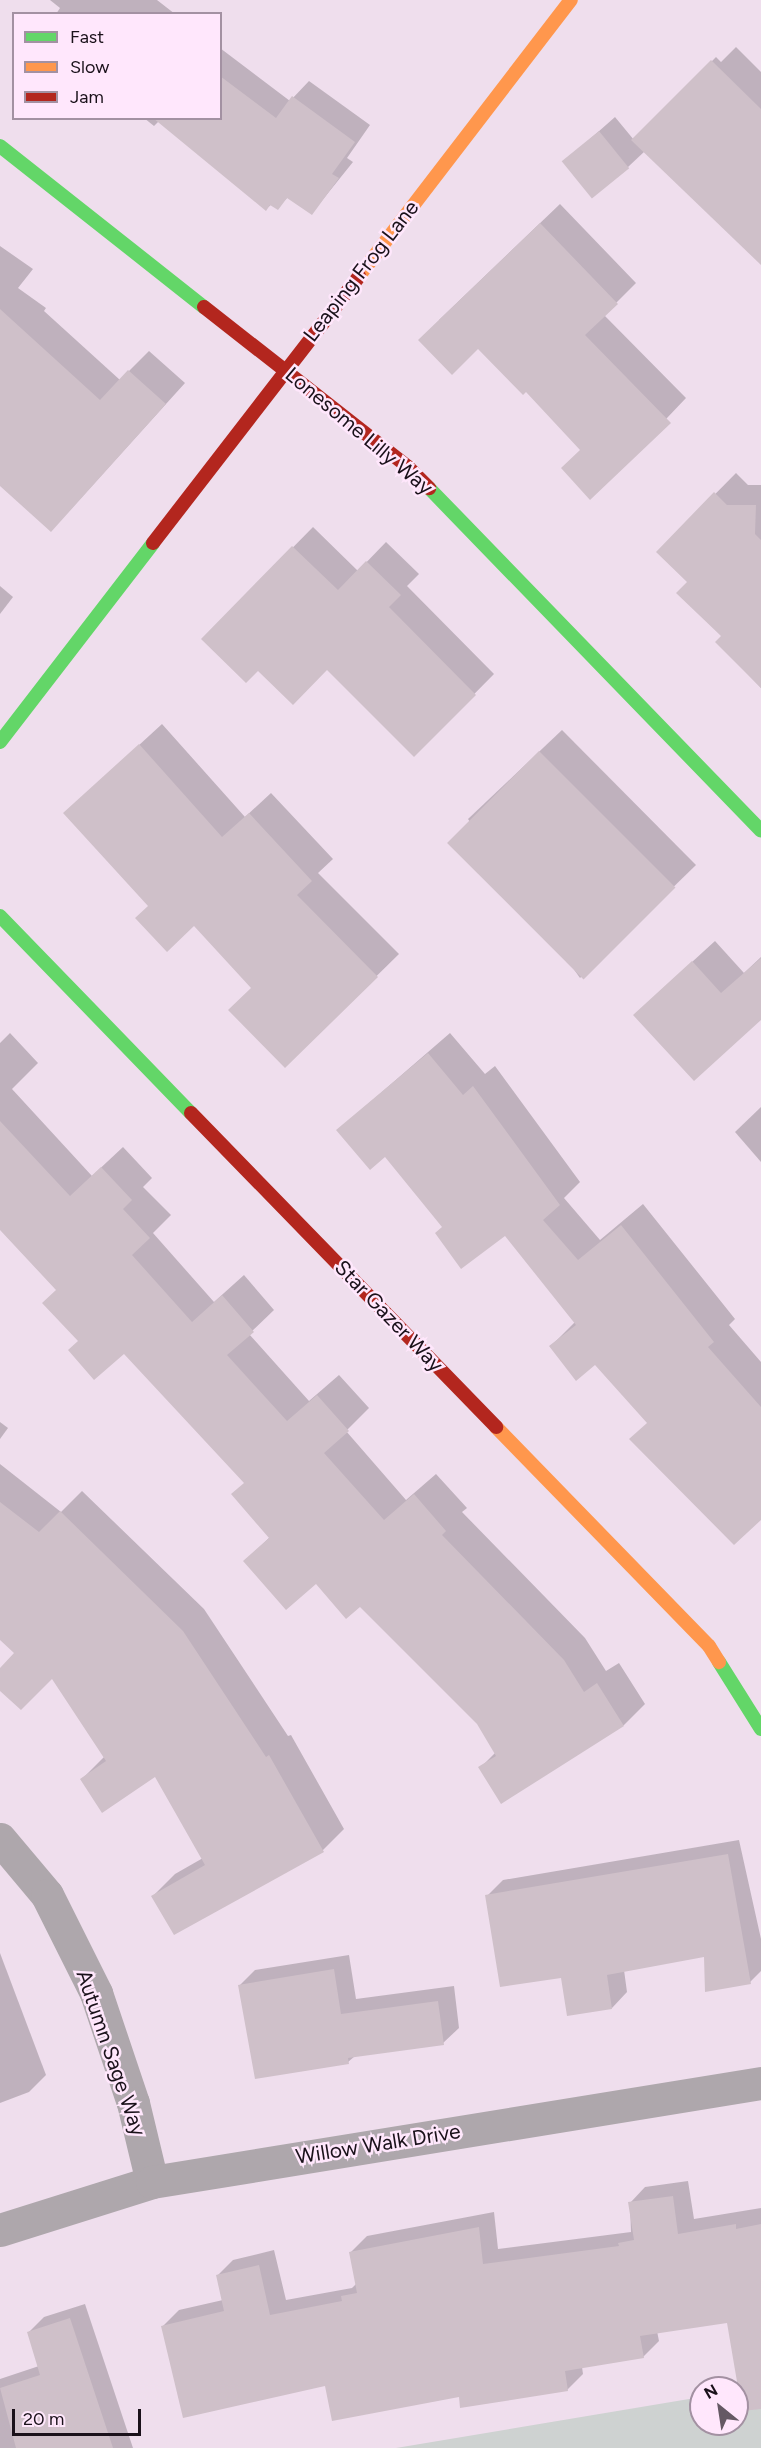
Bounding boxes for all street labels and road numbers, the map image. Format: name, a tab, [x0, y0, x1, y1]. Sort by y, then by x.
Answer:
street label: Leaping Frog Lane	[298, 195, 424, 347]
street label: Lonesome Lilly Way	[280, 362, 438, 500]
street label: Star Gazer Way	[329, 1255, 449, 1377]
street label: Autumn Sage Way	[71, 1967, 151, 2139]
street label: Willow Walk Drive	[294, 2119, 462, 2169]

